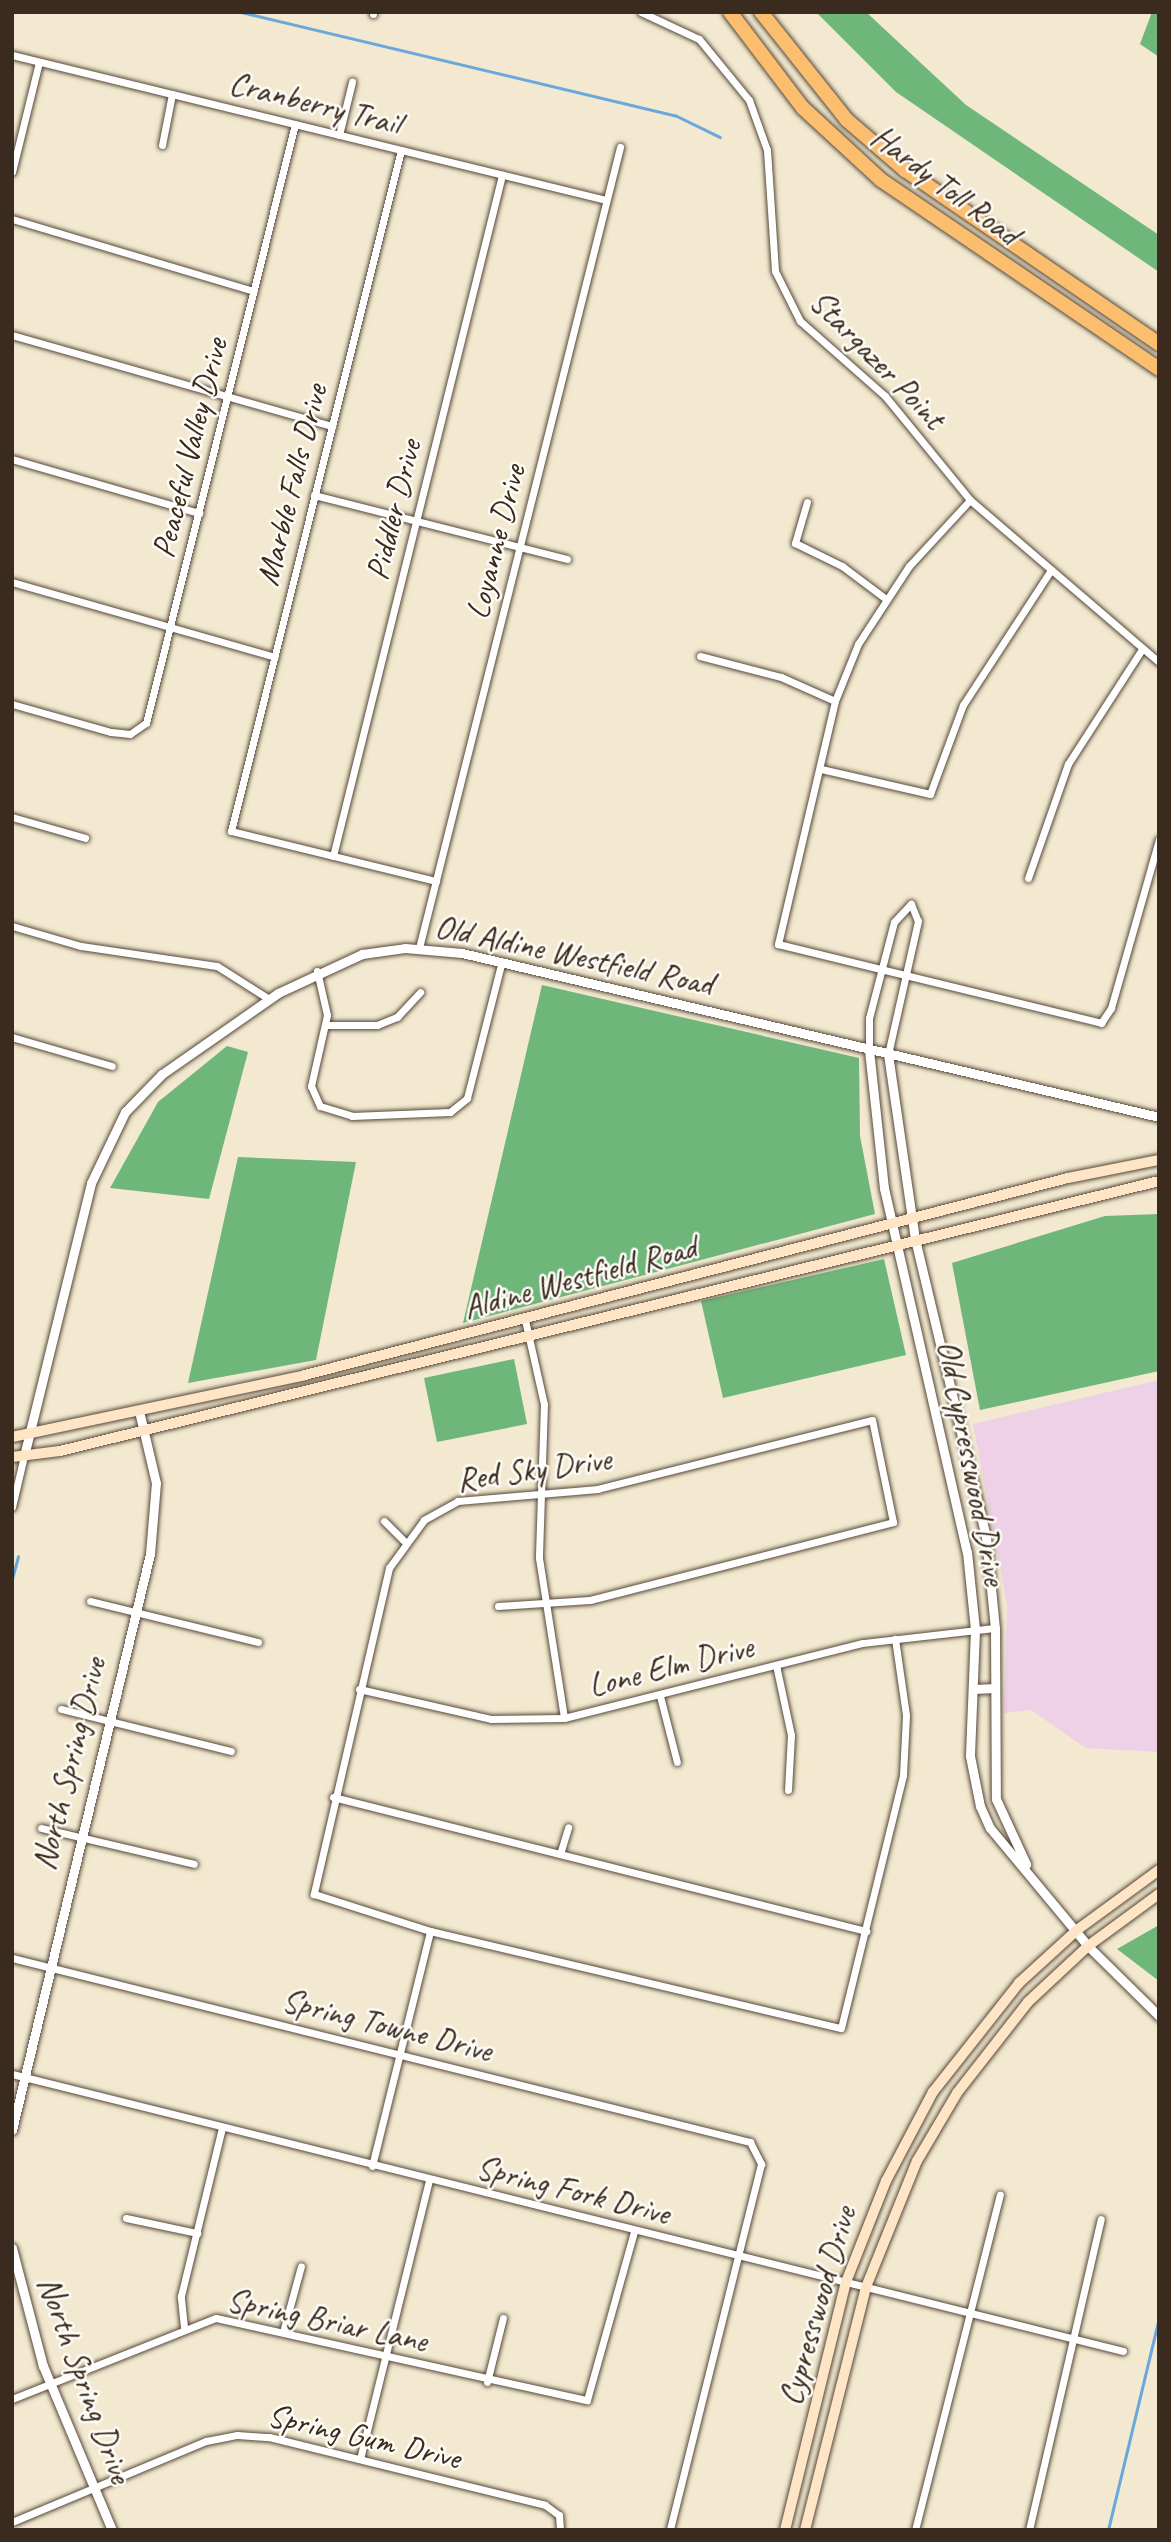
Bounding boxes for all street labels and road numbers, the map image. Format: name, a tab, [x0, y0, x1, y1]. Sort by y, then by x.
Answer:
street label: Cranberry Trail	[225, 64, 405, 144]
street label: Hardy Toll Road	[863, 117, 1027, 255]
street label: Stargazer Point	[801, 282, 953, 438]
street label: Peaceful Valley Drive	[143, 334, 237, 562]
street label: Marble Falls Drive	[248, 380, 336, 590]
street label: Piddler Drive	[357, 436, 431, 584]
street label: Loyanne Drive	[458, 461, 534, 623]
street label: Old Aldine Westfield Road	[431, 907, 717, 1005]
street label: Aldine Westfield Road	[459, 1228, 701, 1328]
street label: Old Cypresswood Drive	[928, 1337, 1014, 1589]
street label: Red Sky Drive	[454, 1440, 614, 1500]
street label: Lone Elm Drive	[584, 1627, 758, 1707]
street label: North Spring Drive	[24, 1654, 116, 1874]
street label: Spring Towne Drive	[278, 1981, 496, 2071]
street label: Spring Fork Drive	[472, 2148, 674, 2234]
street label: Cypresswood Drive	[771, 2202, 865, 2410]
street label: North Spring Drive	[28, 2271, 140, 2489]
street label: Spring Briar Lane	[223, 2280, 431, 2362]
street label: Spring Gum Drive	[264, 2396, 464, 2478]

